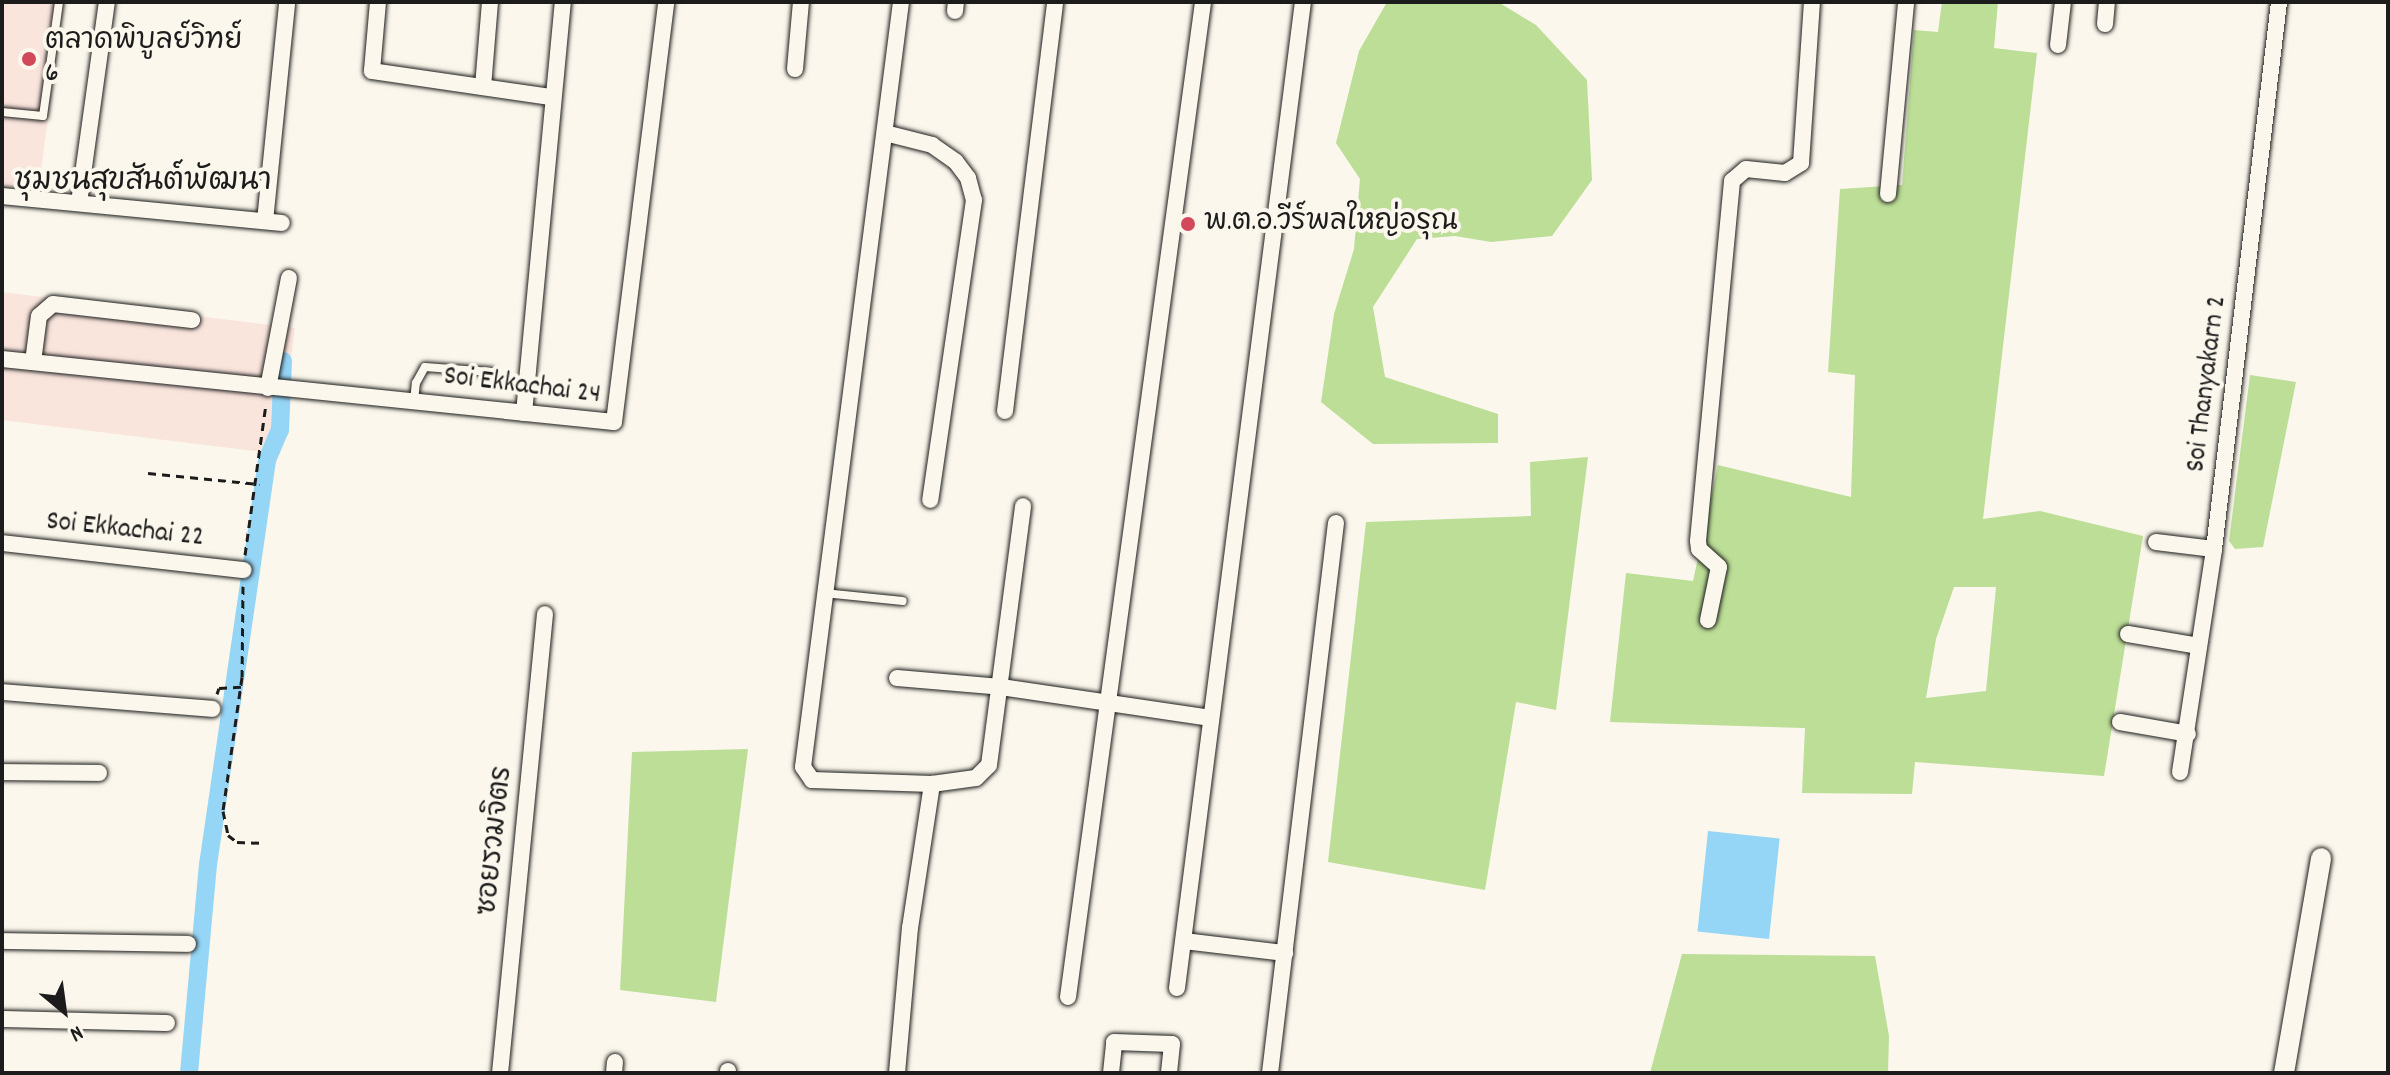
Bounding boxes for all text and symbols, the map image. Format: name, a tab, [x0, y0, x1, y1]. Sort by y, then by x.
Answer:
place label: ตลาดพิบูลย์วิทย์ 6	[45, 26, 242, 92]
marker: ตลาดพิบูลย์วิทย์ 6	[20, 50, 38, 68]
district label: ชุมชนสุขสันต์พัฒนา	[14, 166, 272, 202]
place label: พ.ต.อ.วีร์พลใหญ่อรุณ	[1204, 207, 1458, 241]
marker: พ.ต.อ.วีร์พลใหญ่อรุณ	[1179, 215, 1197, 233]
street label: Soi Thanyakarn 2	[2181, 294, 2235, 474]
street label: Soi Ekkachai 24	[442, 361, 602, 413]
street label: Soi Ekkachai 22	[44, 506, 206, 556]
street label: ซอยรวมจิตร	[472, 765, 522, 917]
north arrow	[24, 971, 104, 1051]
text: N	[64, 1016, 88, 1049]

